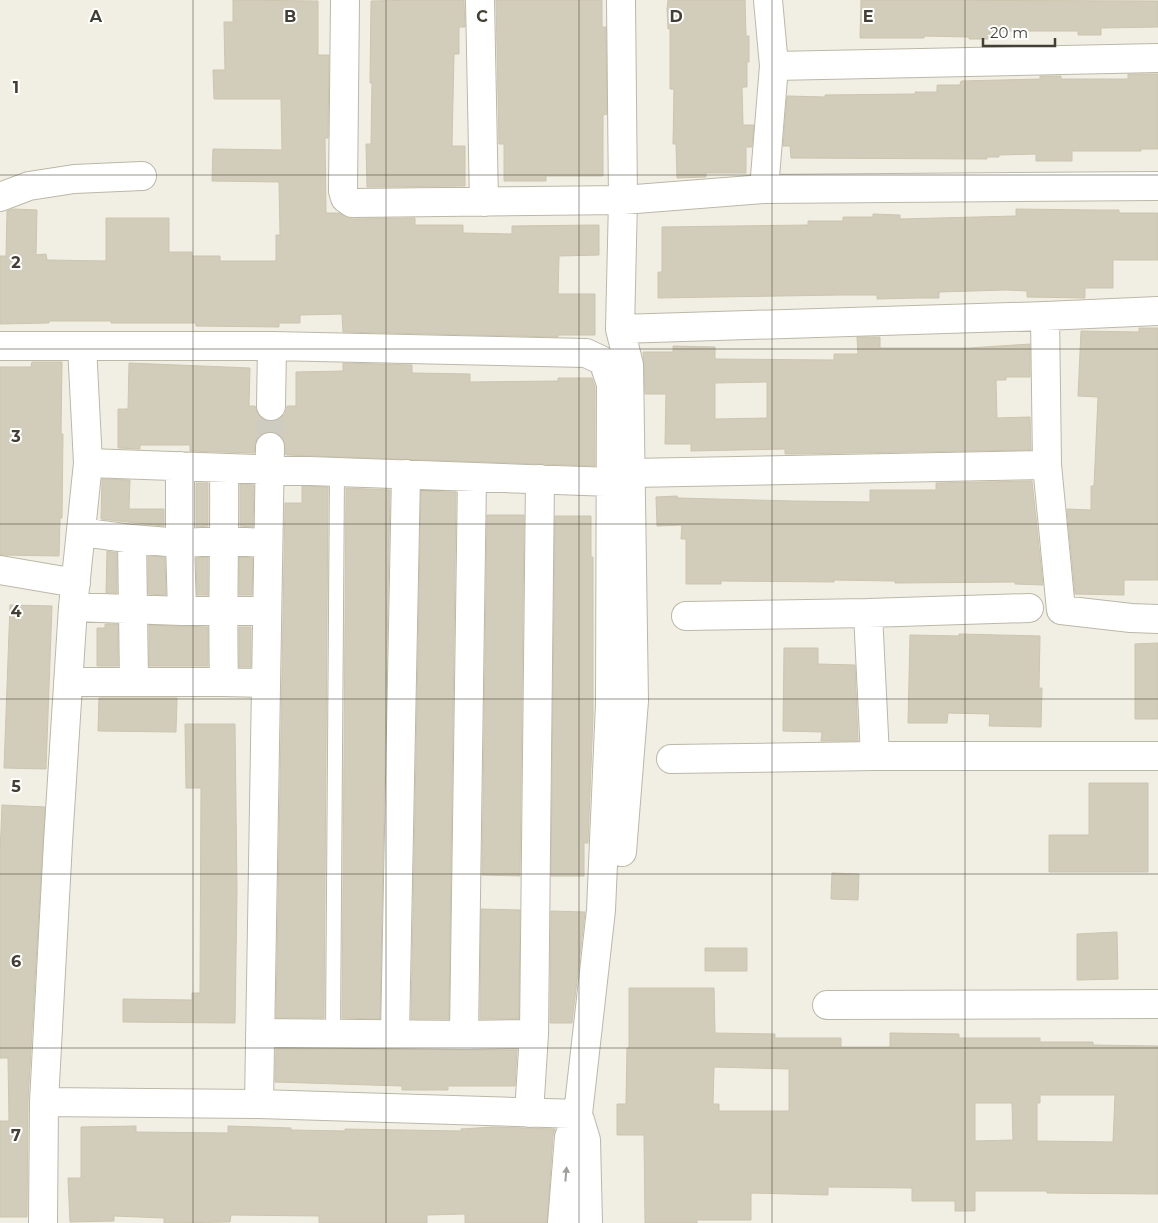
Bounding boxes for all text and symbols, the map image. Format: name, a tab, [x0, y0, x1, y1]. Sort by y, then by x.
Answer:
text: A	[89, 7, 103, 26]
text: B	[284, 7, 296, 26]
text: C	[476, 7, 488, 26]
text: D	[669, 7, 683, 26]
text: E	[863, 7, 873, 26]
scale bar	[983, 15, 1056, 47]
text: 20 m	[990, 23, 1028, 42]
text: 1	[13, 78, 19, 97]
text: 2	[11, 253, 21, 272]
text: 3	[10, 427, 21, 446]
text: 4	[10, 602, 22, 621]
text: 5	[11, 777, 21, 796]
text: 6	[11, 952, 21, 971]
text: 7	[11, 1126, 21, 1145]
one-way arrow	[562, 1166, 570, 1182]

